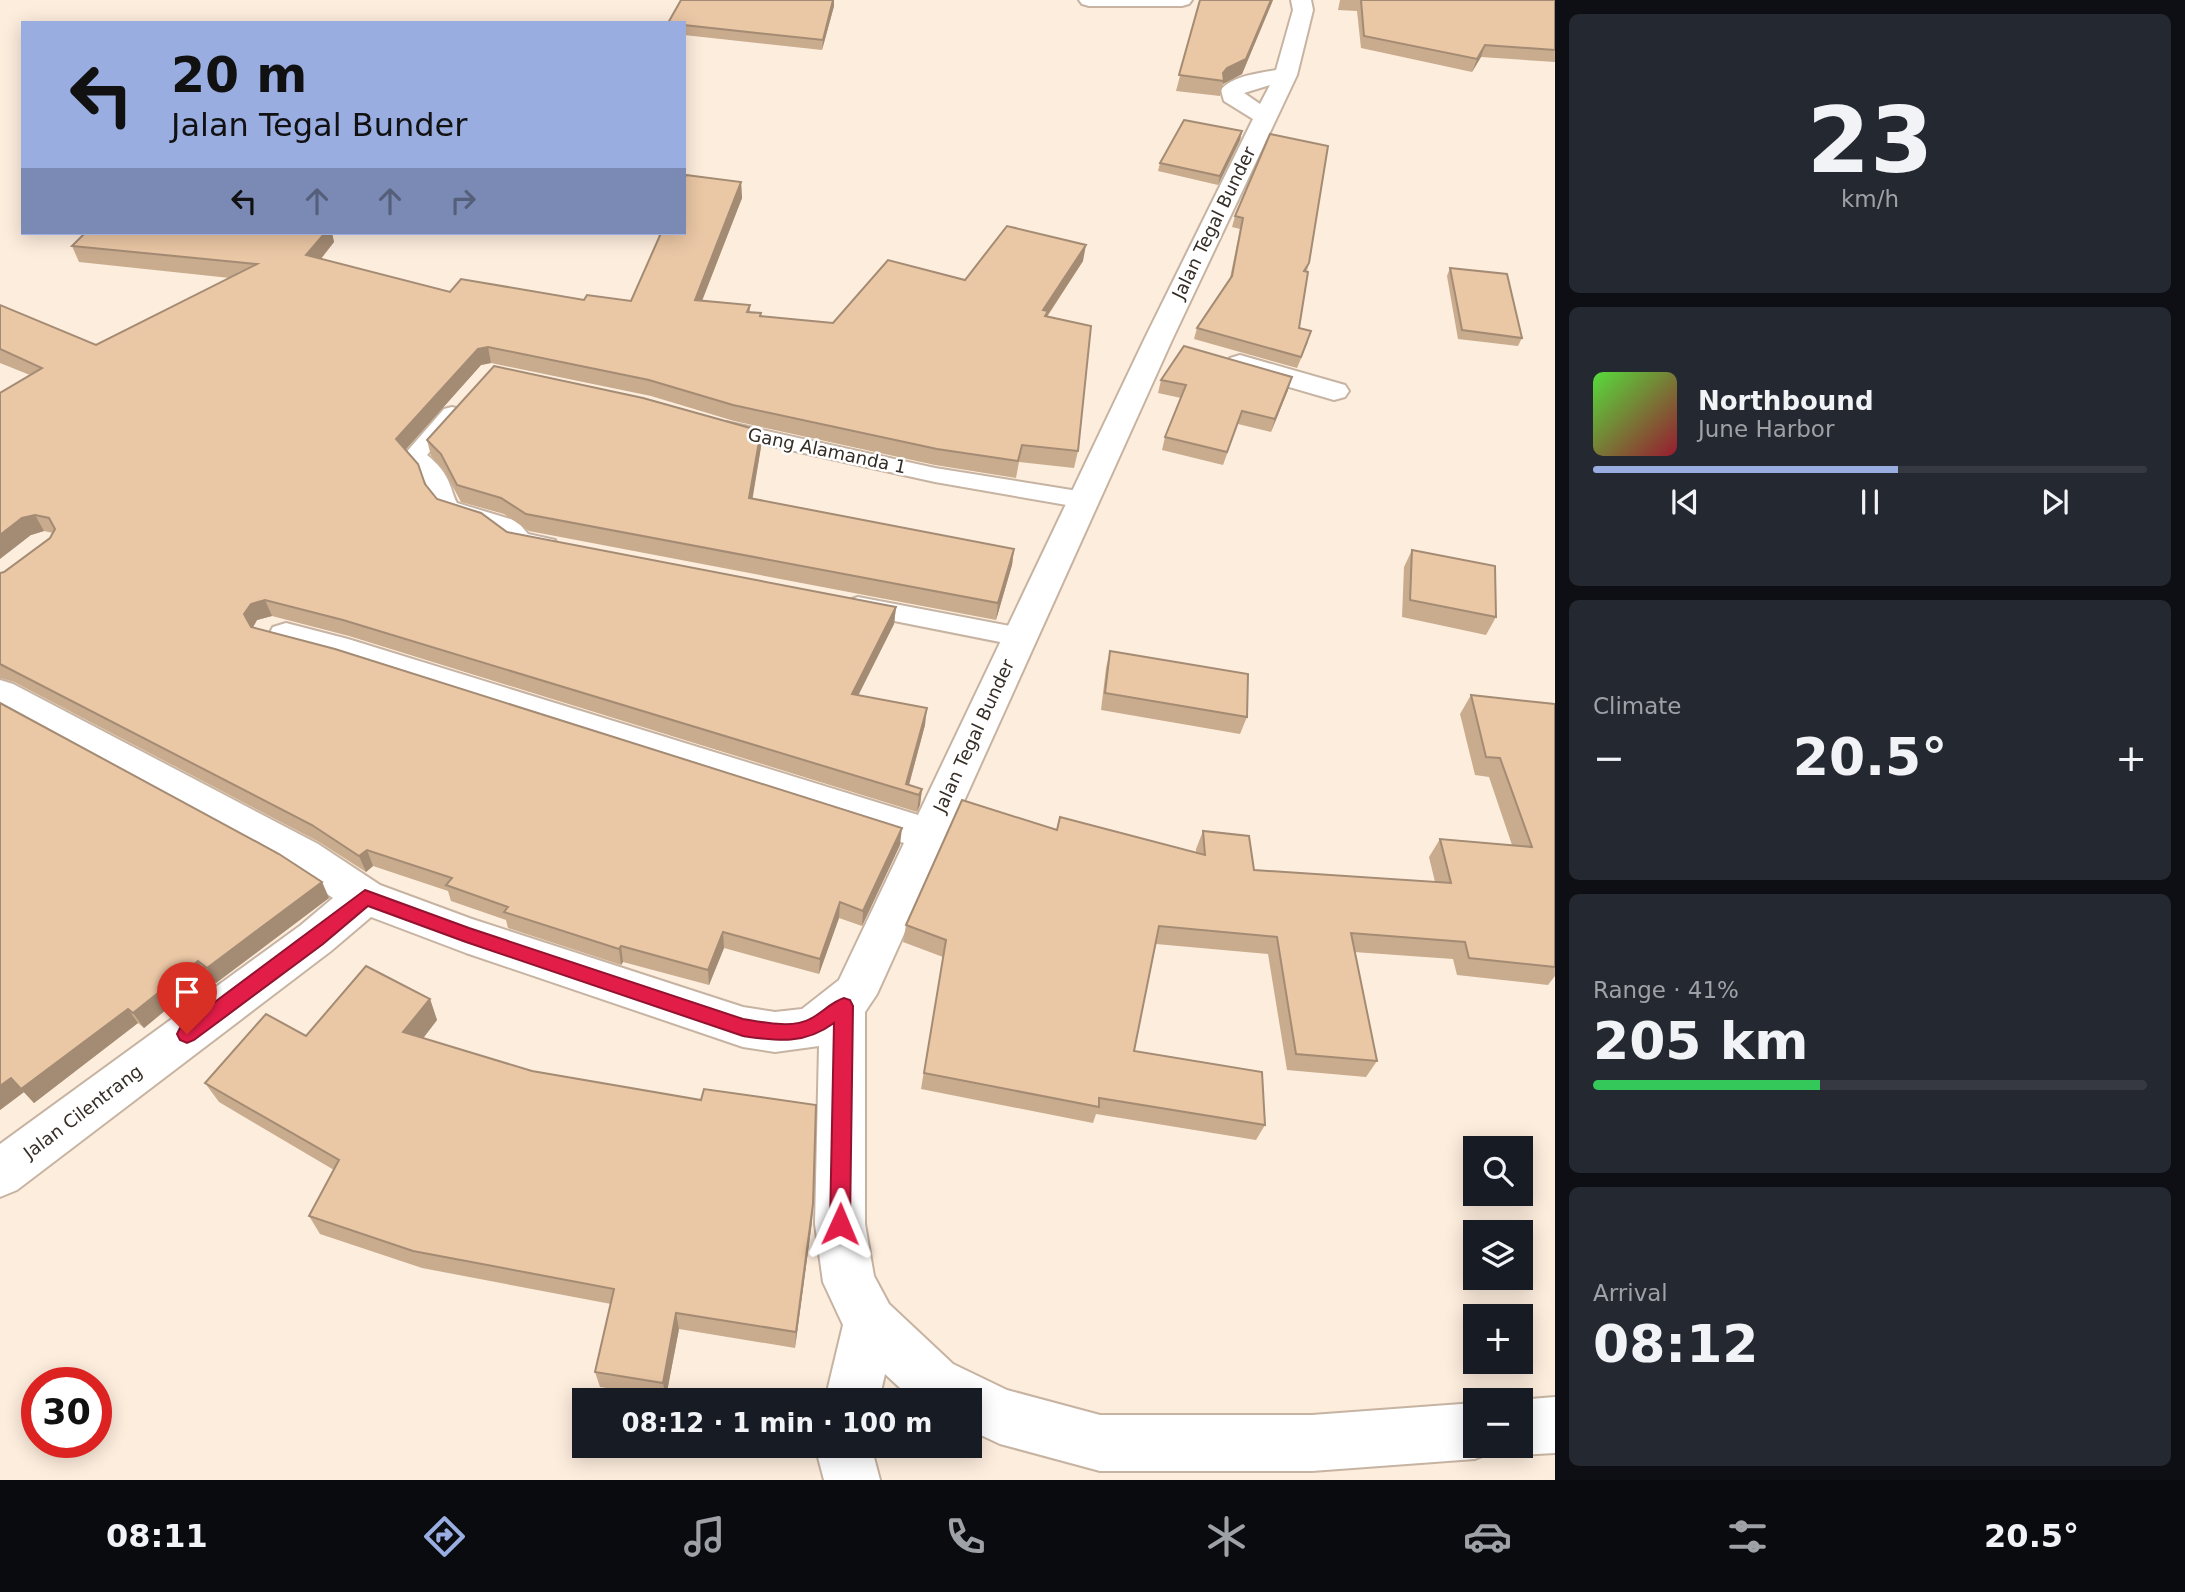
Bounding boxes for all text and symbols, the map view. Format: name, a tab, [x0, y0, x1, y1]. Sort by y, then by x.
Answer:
text: 20 m	[171, 47, 307, 104]
icon: left	[56, 49, 147, 140]
text: 23	[1807, 88, 1933, 193]
text: Jalan Tegal Bunder	[171, 106, 467, 144]
street label: Jalan Tegal Bunder	[1167, 143, 1260, 303]
icon: left	[225, 182, 263, 220]
icon: ahead	[298, 182, 336, 220]
icon: ahead	[371, 182, 409, 220]
icon: right	[444, 182, 482, 220]
text: km/h	[1841, 186, 1899, 212]
text: Northbound	[1698, 386, 1874, 416]
text: June Harbor	[1698, 416, 1834, 442]
street label: Gang Alamanda 1	[746, 423, 908, 478]
icon: previous	[1666, 483, 1704, 521]
icon: pause	[1851, 483, 1889, 521]
icon: next	[2036, 483, 2074, 521]
street label: Jalan Tegal Bunder	[928, 655, 1019, 817]
text: Climate	[1593, 693, 1682, 719]
text: 20.5°	[1793, 727, 1947, 787]
text: −	[1593, 736, 1625, 780]
text: +	[2115, 736, 2147, 780]
pin	[157, 962, 217, 1034]
icon: arrive	[168, 973, 206, 1011]
text: Range · 41%	[1593, 977, 1739, 1003]
text: 205 km	[1593, 1011, 1808, 1071]
street label: Jalan Cilentrang	[19, 1060, 146, 1164]
map controls	[1463, 1136, 1533, 1458]
button: search	[1463, 1136, 1533, 1206]
position arrow	[803, 1187, 877, 1261]
button: layers	[1463, 1220, 1533, 1290]
text: Arrival	[1593, 1280, 1668, 1306]
button: +	[1463, 1304, 1533, 1374]
text: 08:12	[1593, 1314, 1759, 1374]
speed limit sign: 30	[21, 1367, 112, 1458]
button: −	[1463, 1388, 1533, 1458]
text: 08:12 · 1 min · 100 m	[622, 1408, 932, 1438]
icon: directions	[420, 1512, 469, 1561]
icon: music	[680, 1512, 729, 1561]
icon: phone	[941, 1512, 990, 1561]
icon: climate	[1202, 1512, 1251, 1561]
icon: car	[1463, 1512, 1512, 1561]
icon: filters	[1723, 1512, 1772, 1561]
text: 08:11	[106, 1517, 208, 1555]
text: 20.5°	[1984, 1517, 2079, 1555]

